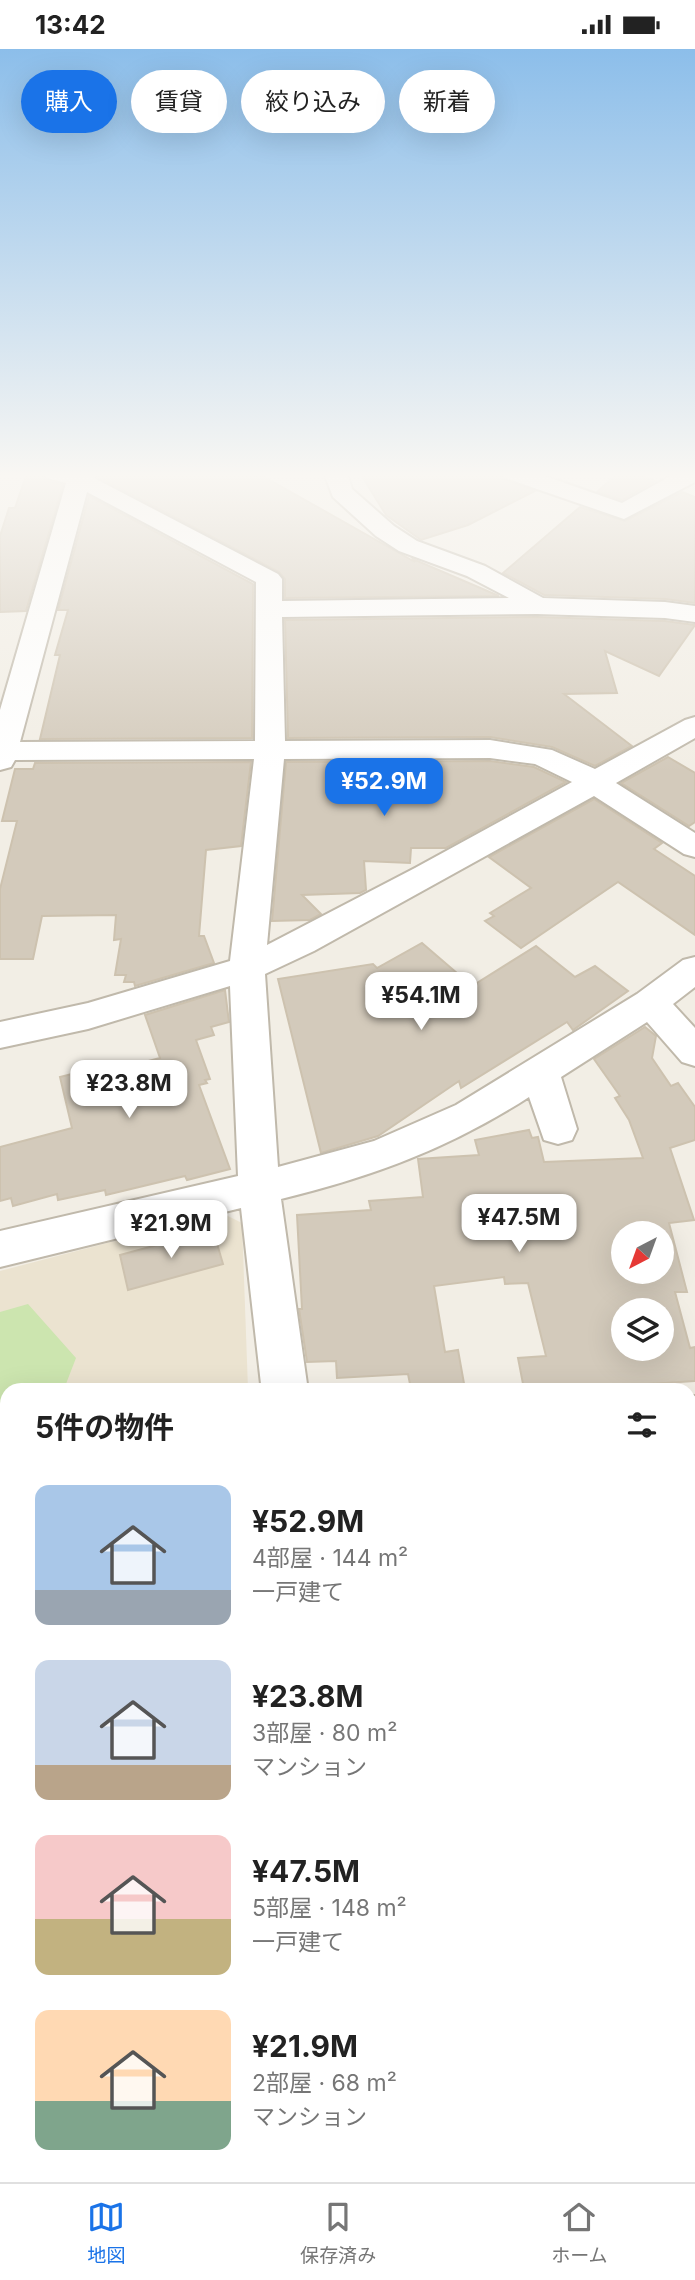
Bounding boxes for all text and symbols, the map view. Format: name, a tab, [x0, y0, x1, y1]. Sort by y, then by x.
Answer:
text: 13:42	[35, 9, 106, 40]
chip: 購入	[21, 70, 117, 133]
chip: 賃貸	[131, 70, 227, 133]
chip: 絞り込み	[241, 70, 385, 133]
chip: 新着	[399, 70, 495, 133]
pin: ¥52.9M	[327, 759, 441, 818]
text: ¥52.9M	[341, 767, 427, 795]
pin: ¥54.1M	[364, 972, 478, 1032]
text: ¥54.1M	[381, 981, 461, 1009]
pin: ¥23.8M	[72, 1061, 186, 1120]
text: ¥23.8M	[86, 1069, 172, 1097]
pin: ¥47.5M	[462, 1195, 576, 1254]
pin: ¥21.9M	[114, 1201, 228, 1260]
text: ¥47.5M	[478, 1203, 560, 1231]
text: ¥21.9M	[130, 1209, 212, 1237]
north arrow	[611, 1221, 674, 1285]
map controls	[611, 1221, 674, 1361]
button: layers	[611, 1298, 674, 1361]
icon: filters	[623, 1406, 661, 1444]
text: 5件の物件	[35, 1409, 174, 1445]
text: ¥52.9M	[252, 1503, 364, 1539]
icon: home	[91, 1513, 175, 1597]
text: 4部屋 · 144 m²	[252, 1544, 408, 1572]
text: 一戸建て	[252, 1578, 344, 1606]
text: ¥23.8M	[252, 1678, 363, 1714]
icon: home	[91, 1688, 175, 1772]
text: 3部屋 · 80 m²	[252, 1719, 397, 1747]
text: マンション	[252, 1753, 367, 1781]
text: ¥47.5M	[252, 1853, 360, 1889]
icon: home	[91, 1863, 175, 1947]
text: 5部屋 · 148 m²	[252, 1894, 407, 1922]
text: 一戸建て	[252, 1928, 344, 1956]
text: ¥21.9M	[252, 2028, 358, 2064]
icon: home	[91, 2038, 175, 2122]
text: 2部屋 · 68 m²	[252, 2069, 397, 2097]
text: マンション	[252, 2103, 367, 2131]
tab: 地図	[87, 2198, 125, 2267]
tab: 保存済み	[300, 2198, 376, 2267]
tab: ホーム	[551, 2198, 608, 2267]

